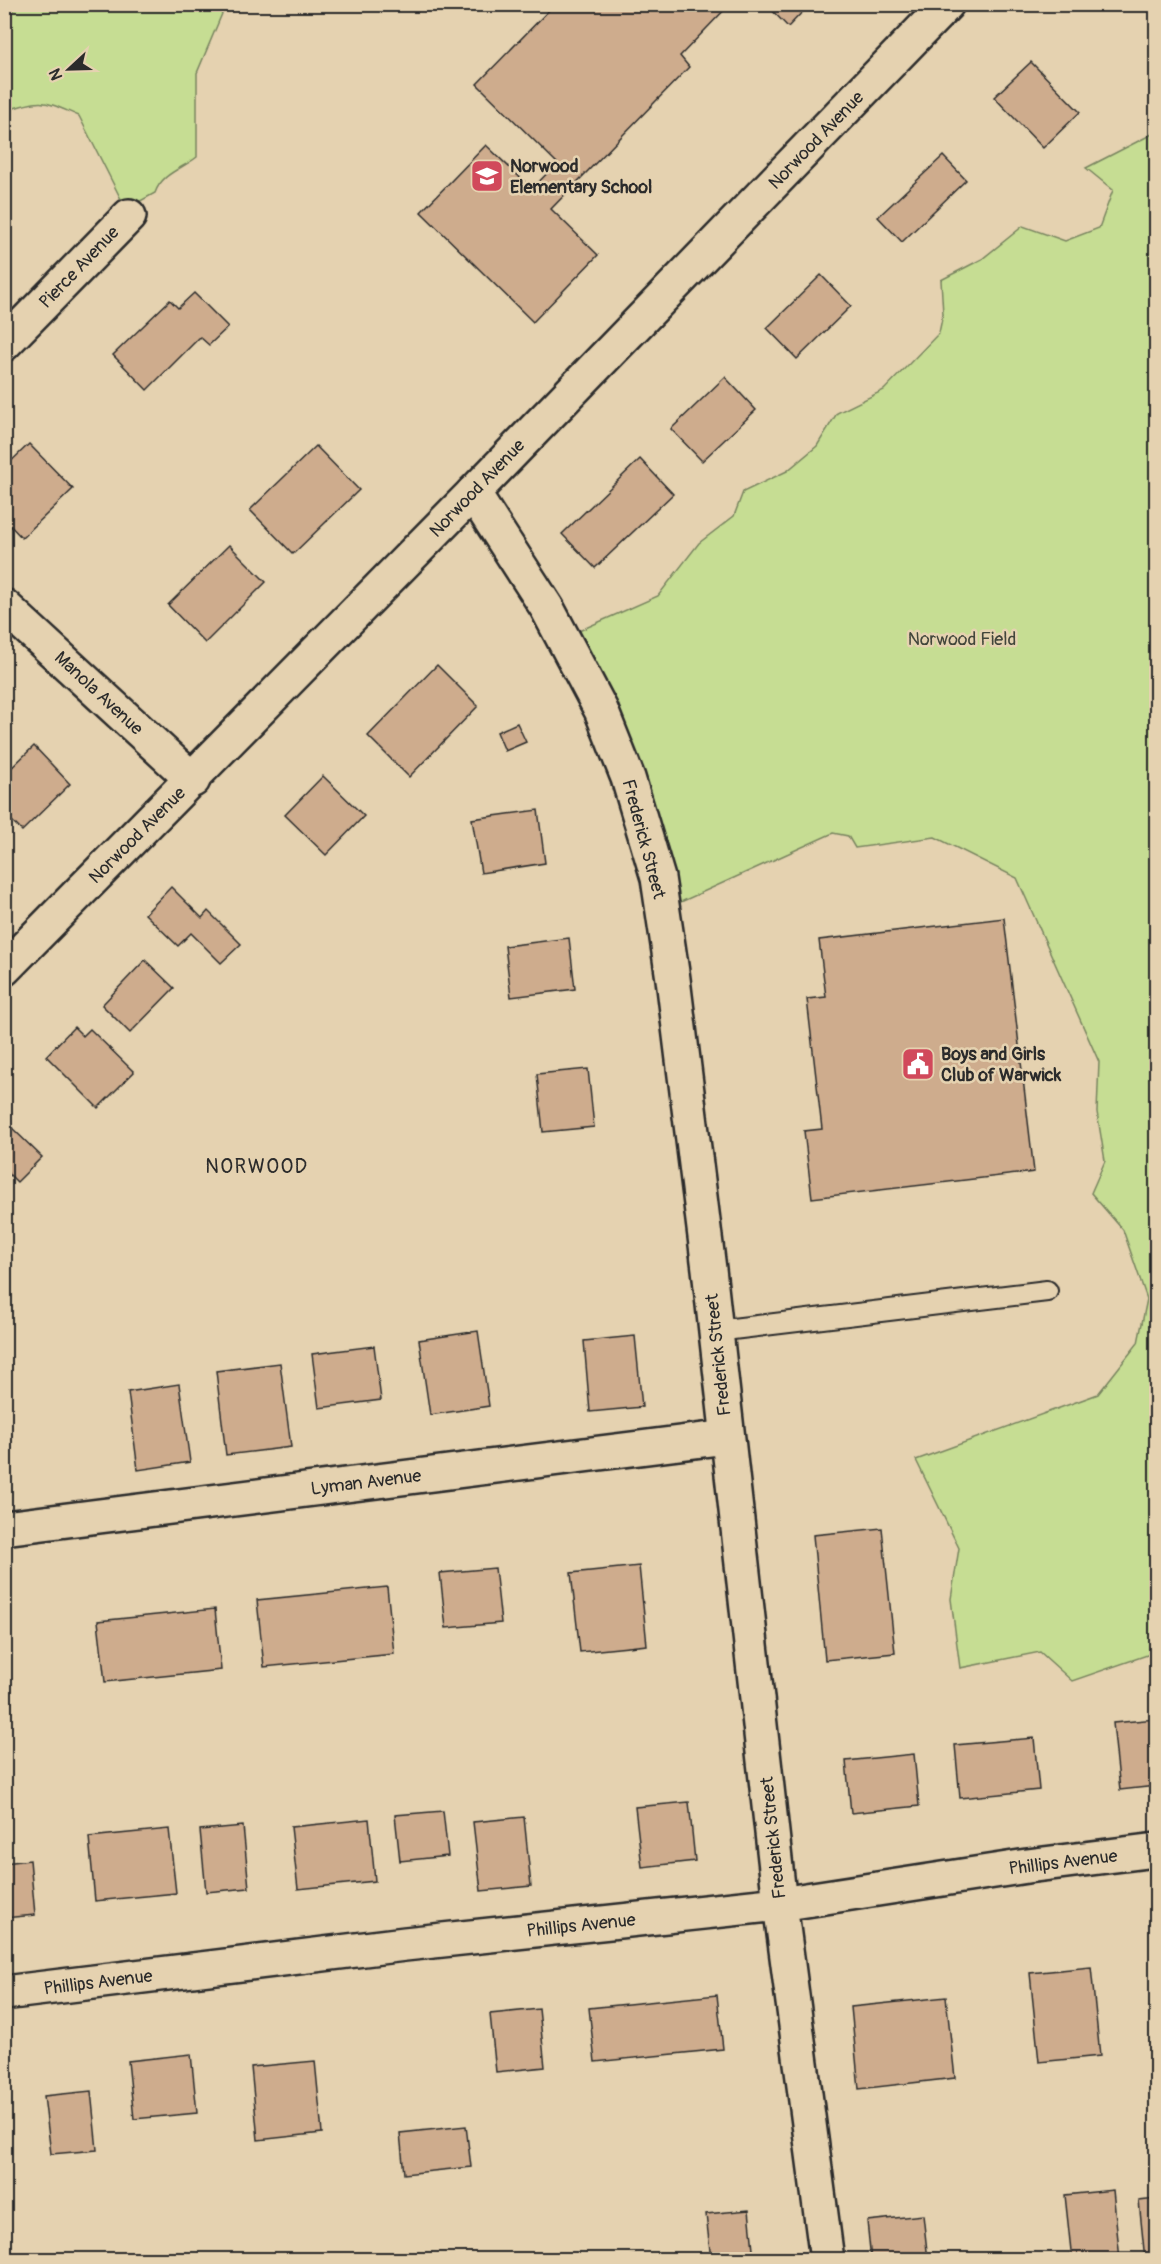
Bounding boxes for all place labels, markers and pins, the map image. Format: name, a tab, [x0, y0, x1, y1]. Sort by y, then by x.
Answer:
place label: Norwood Elementary School	[510, 155, 652, 199]
school or university icon: Norwood Elementary School	[469, 158, 505, 194]
place label: Boys and Girls Club of Warwick	[941, 1043, 1062, 1087]
public building icon: Boys and Girls Club of Warwick	[900, 1046, 936, 1082]

